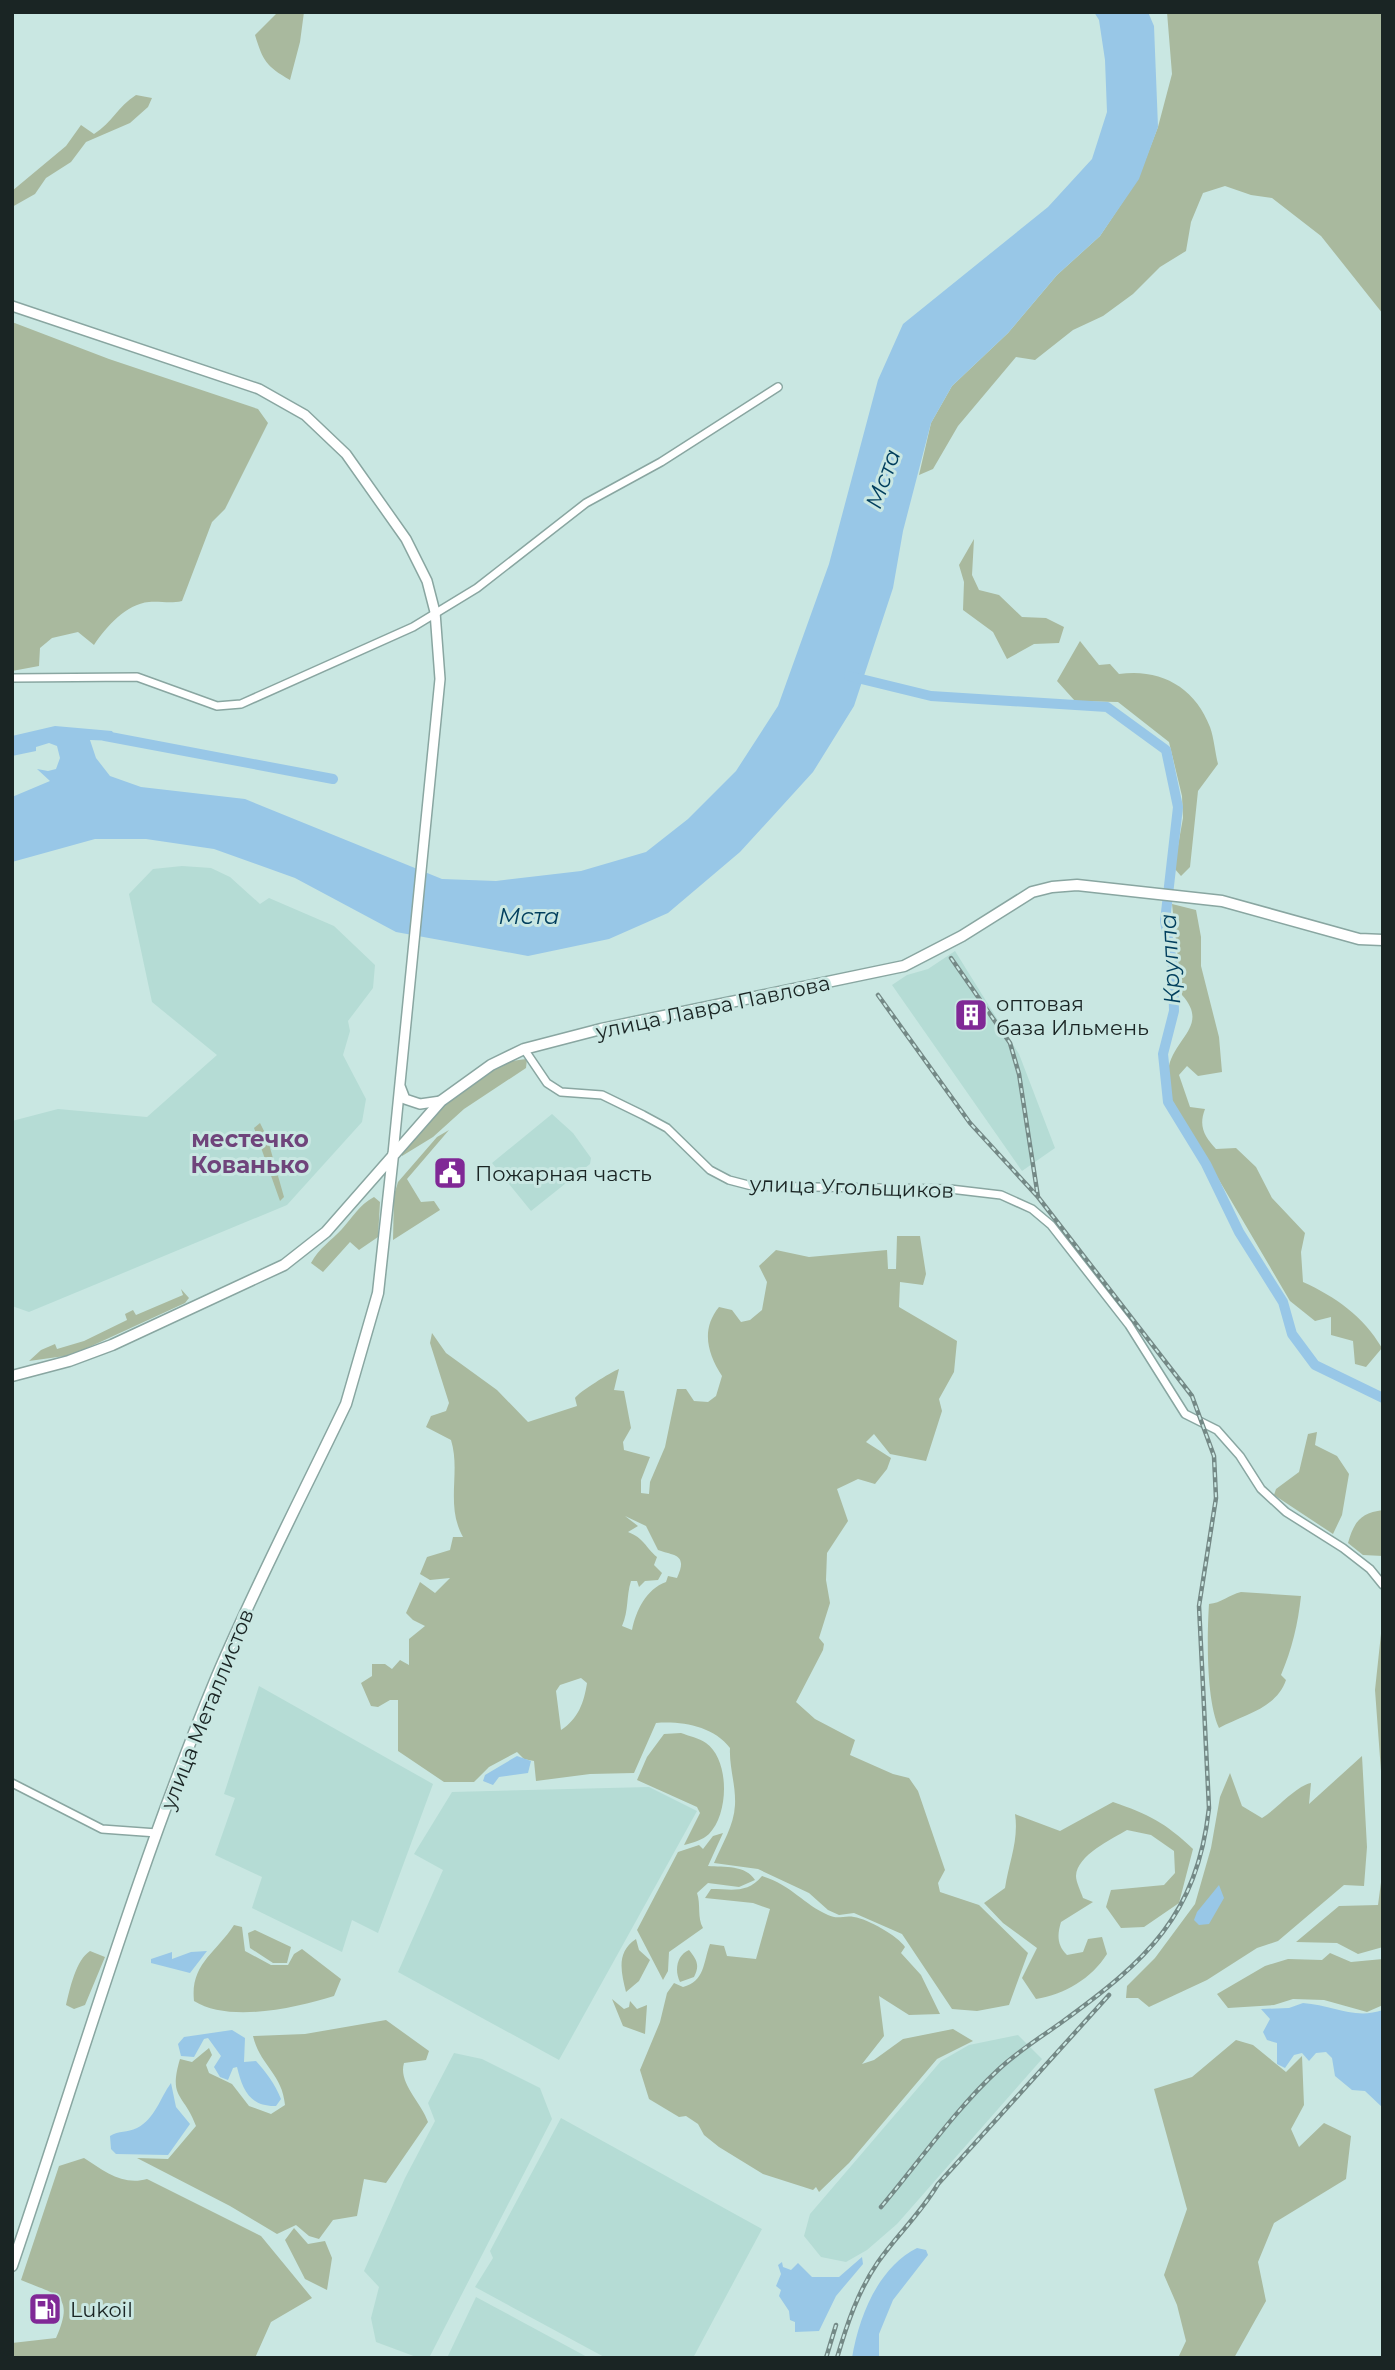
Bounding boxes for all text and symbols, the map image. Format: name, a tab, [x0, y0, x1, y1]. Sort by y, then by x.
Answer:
water label: Мста	[859, 445, 907, 513]
water label: Мста	[498, 902, 560, 930]
water label: Круппа	[1154, 913, 1186, 1005]
street label: улица Лавра Павлова	[593, 970, 832, 1044]
place label: оптовая база Ильмень	[996, 991, 1149, 1040]
building icon: оптовая база Ильмень	[952, 996, 990, 1034]
district label: местечко Кованько	[191, 1125, 309, 1179]
public building icon: Пожарная часть	[431, 1154, 469, 1192]
place label: Пожарная часть	[475, 1161, 652, 1186]
street label: улица Угольщиков	[748, 1171, 955, 1203]
street label: улица Металлистов	[155, 1605, 259, 1814]
fuel station icon: Lukoil	[26, 2290, 64, 2328]
place label: Lukoil	[70, 2297, 133, 2322]

